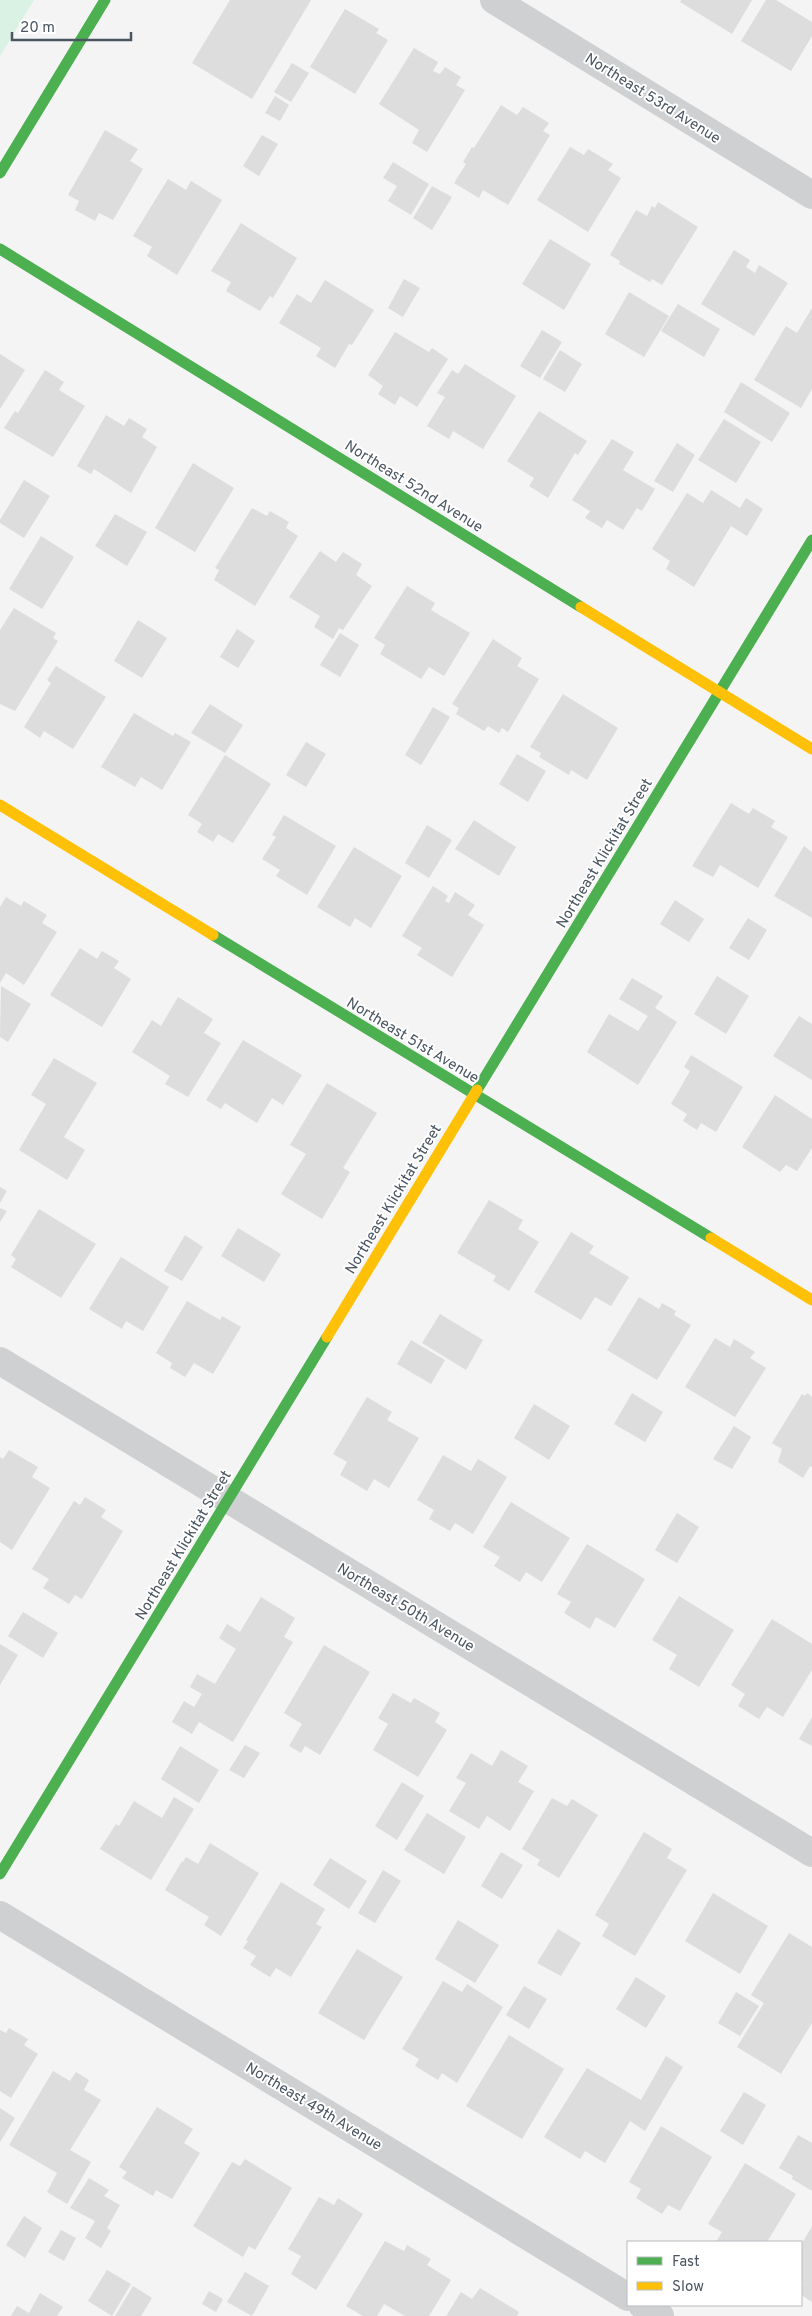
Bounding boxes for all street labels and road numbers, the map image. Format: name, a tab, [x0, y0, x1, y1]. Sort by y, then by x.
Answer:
street label: Northeast 53rd Avenue	[581, 50, 724, 149]
street label: Northeast 52nd Avenue	[340, 437, 486, 538]
street label: Northeast Klickitat Street	[553, 775, 658, 932]
street label: Northeast 51st Avenue	[343, 994, 482, 1088]
street label: Northeast Klickitat Street	[342, 1121, 447, 1278]
street label: Northeast Klickitat Street	[132, 1467, 237, 1624]
street label: Northeast 50th Avenue	[333, 1560, 477, 1657]
street label: Northeast 49th Avenue	[241, 2059, 385, 2156]

